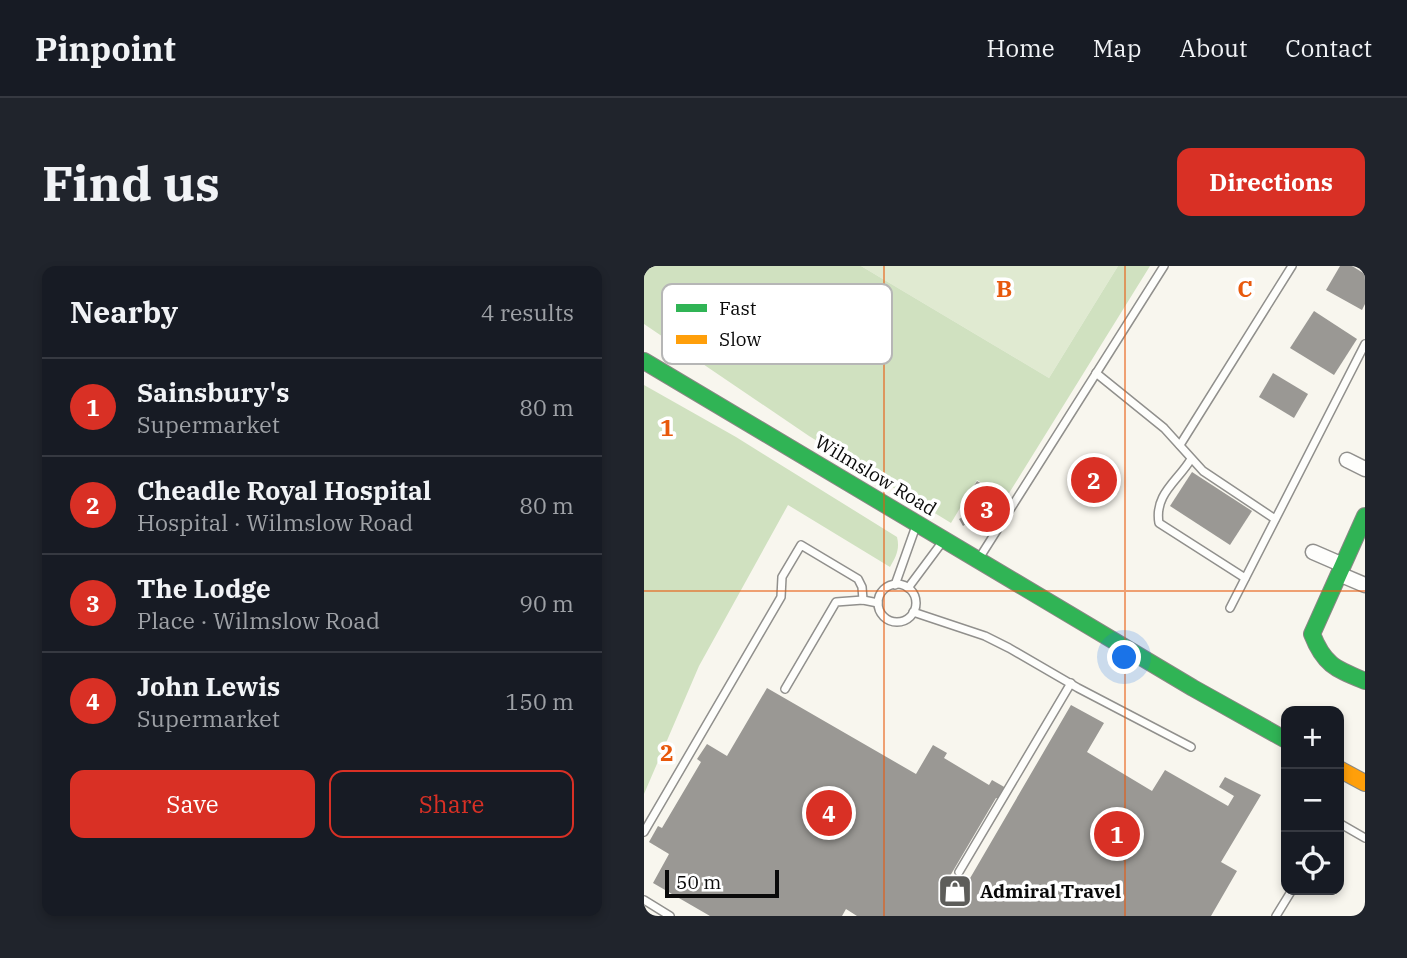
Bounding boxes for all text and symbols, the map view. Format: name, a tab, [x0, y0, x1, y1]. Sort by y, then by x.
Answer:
text: Pinpoint	[35, 27, 176, 70]
text: Home	[987, 32, 1055, 64]
text: Map	[1093, 32, 1141, 64]
text: About	[1179, 32, 1247, 64]
text: Contact	[1285, 32, 1372, 64]
button: Directions	[1177, 148, 1365, 216]
text: Find us	[42, 151, 220, 214]
text: B	[996, 273, 1012, 303]
text: C	[1237, 273, 1253, 303]
legend	[662, 284, 892, 364]
text: Nearby	[70, 292, 178, 331]
text: Fast	[719, 296, 757, 320]
text: 4 results	[481, 297, 574, 327]
text: Slow	[719, 327, 761, 351]
text: Sainsbury's	[137, 375, 290, 409]
text: 1	[86, 392, 100, 422]
text: 80 m	[519, 392, 574, 422]
text: Supermarket	[137, 409, 280, 439]
text: 1	[660, 412, 674, 442]
street label: Wilmslow Road	[811, 429, 941, 521]
pin: 2	[1071, 454, 1117, 506]
text: Cheadle Royal Hospital	[137, 473, 431, 507]
pin: 3	[964, 483, 1010, 535]
text: 2	[86, 490, 100, 520]
text: 80 m	[519, 490, 574, 520]
text: Hospital · Wilmslow Road	[137, 507, 413, 537]
text: The Lodge	[137, 571, 271, 605]
text: 3	[86, 588, 100, 618]
text: 90 m	[519, 588, 574, 618]
text: Place · Wilmslow Road	[137, 605, 380, 635]
your location	[1107, 640, 1141, 674]
text: John Lewis	[137, 669, 280, 703]
text: 4	[86, 686, 100, 716]
text: 150 m	[505, 686, 574, 716]
text: Supermarket	[137, 703, 280, 733]
map controls	[1281, 706, 1344, 895]
button: +	[1281, 706, 1344, 769]
text: 2	[660, 737, 674, 767]
button: −	[1281, 769, 1344, 832]
button: Save	[70, 770, 315, 838]
button: Share	[329, 770, 574, 838]
pin: 4	[806, 787, 852, 839]
pin: 1	[1094, 808, 1140, 860]
button: locate	[1281, 832, 1344, 895]
scale bar	[665, 867, 779, 899]
text: 50 m	[676, 870, 721, 894]
shop icon: Admiral Travel	[936, 872, 974, 910]
place label: Admiral Travel	[980, 879, 1121, 903]

